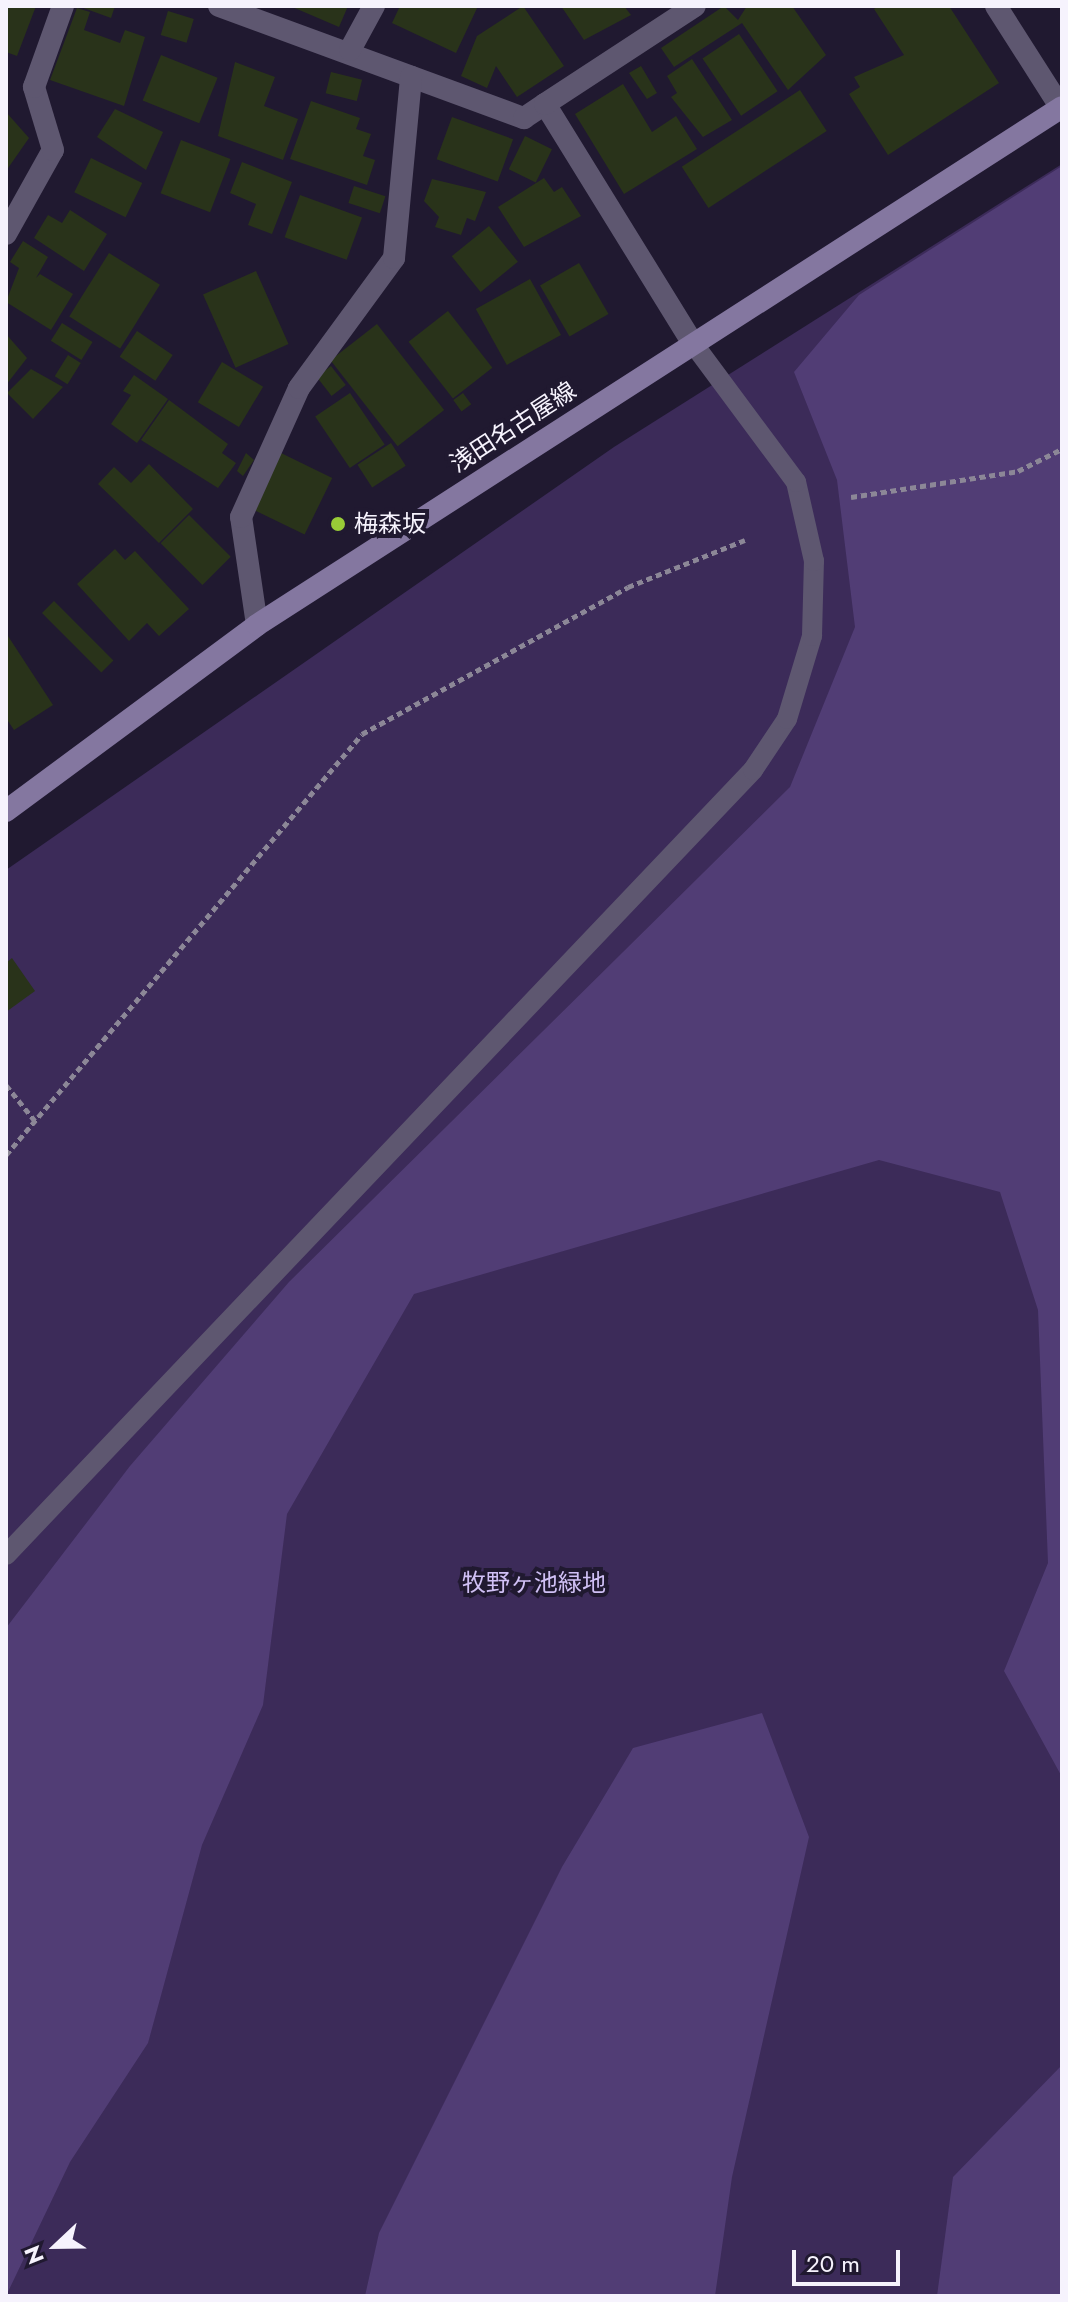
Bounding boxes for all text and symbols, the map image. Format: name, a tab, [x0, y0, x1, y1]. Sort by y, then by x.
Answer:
street label: 浅田名古屋線	[445, 376, 581, 478]
place label: 梅森坂	[354, 510, 426, 538]
marker: 梅森坂	[329, 515, 347, 533]
park label: 牧野ヶ池緑地	[462, 1569, 606, 1597]
north arrow	[16, 2206, 96, 2286]
scale bar	[796, 2234, 904, 2284]
text: N	[16, 2241, 52, 2269]
text: 20 m	[806, 2246, 860, 2281]

